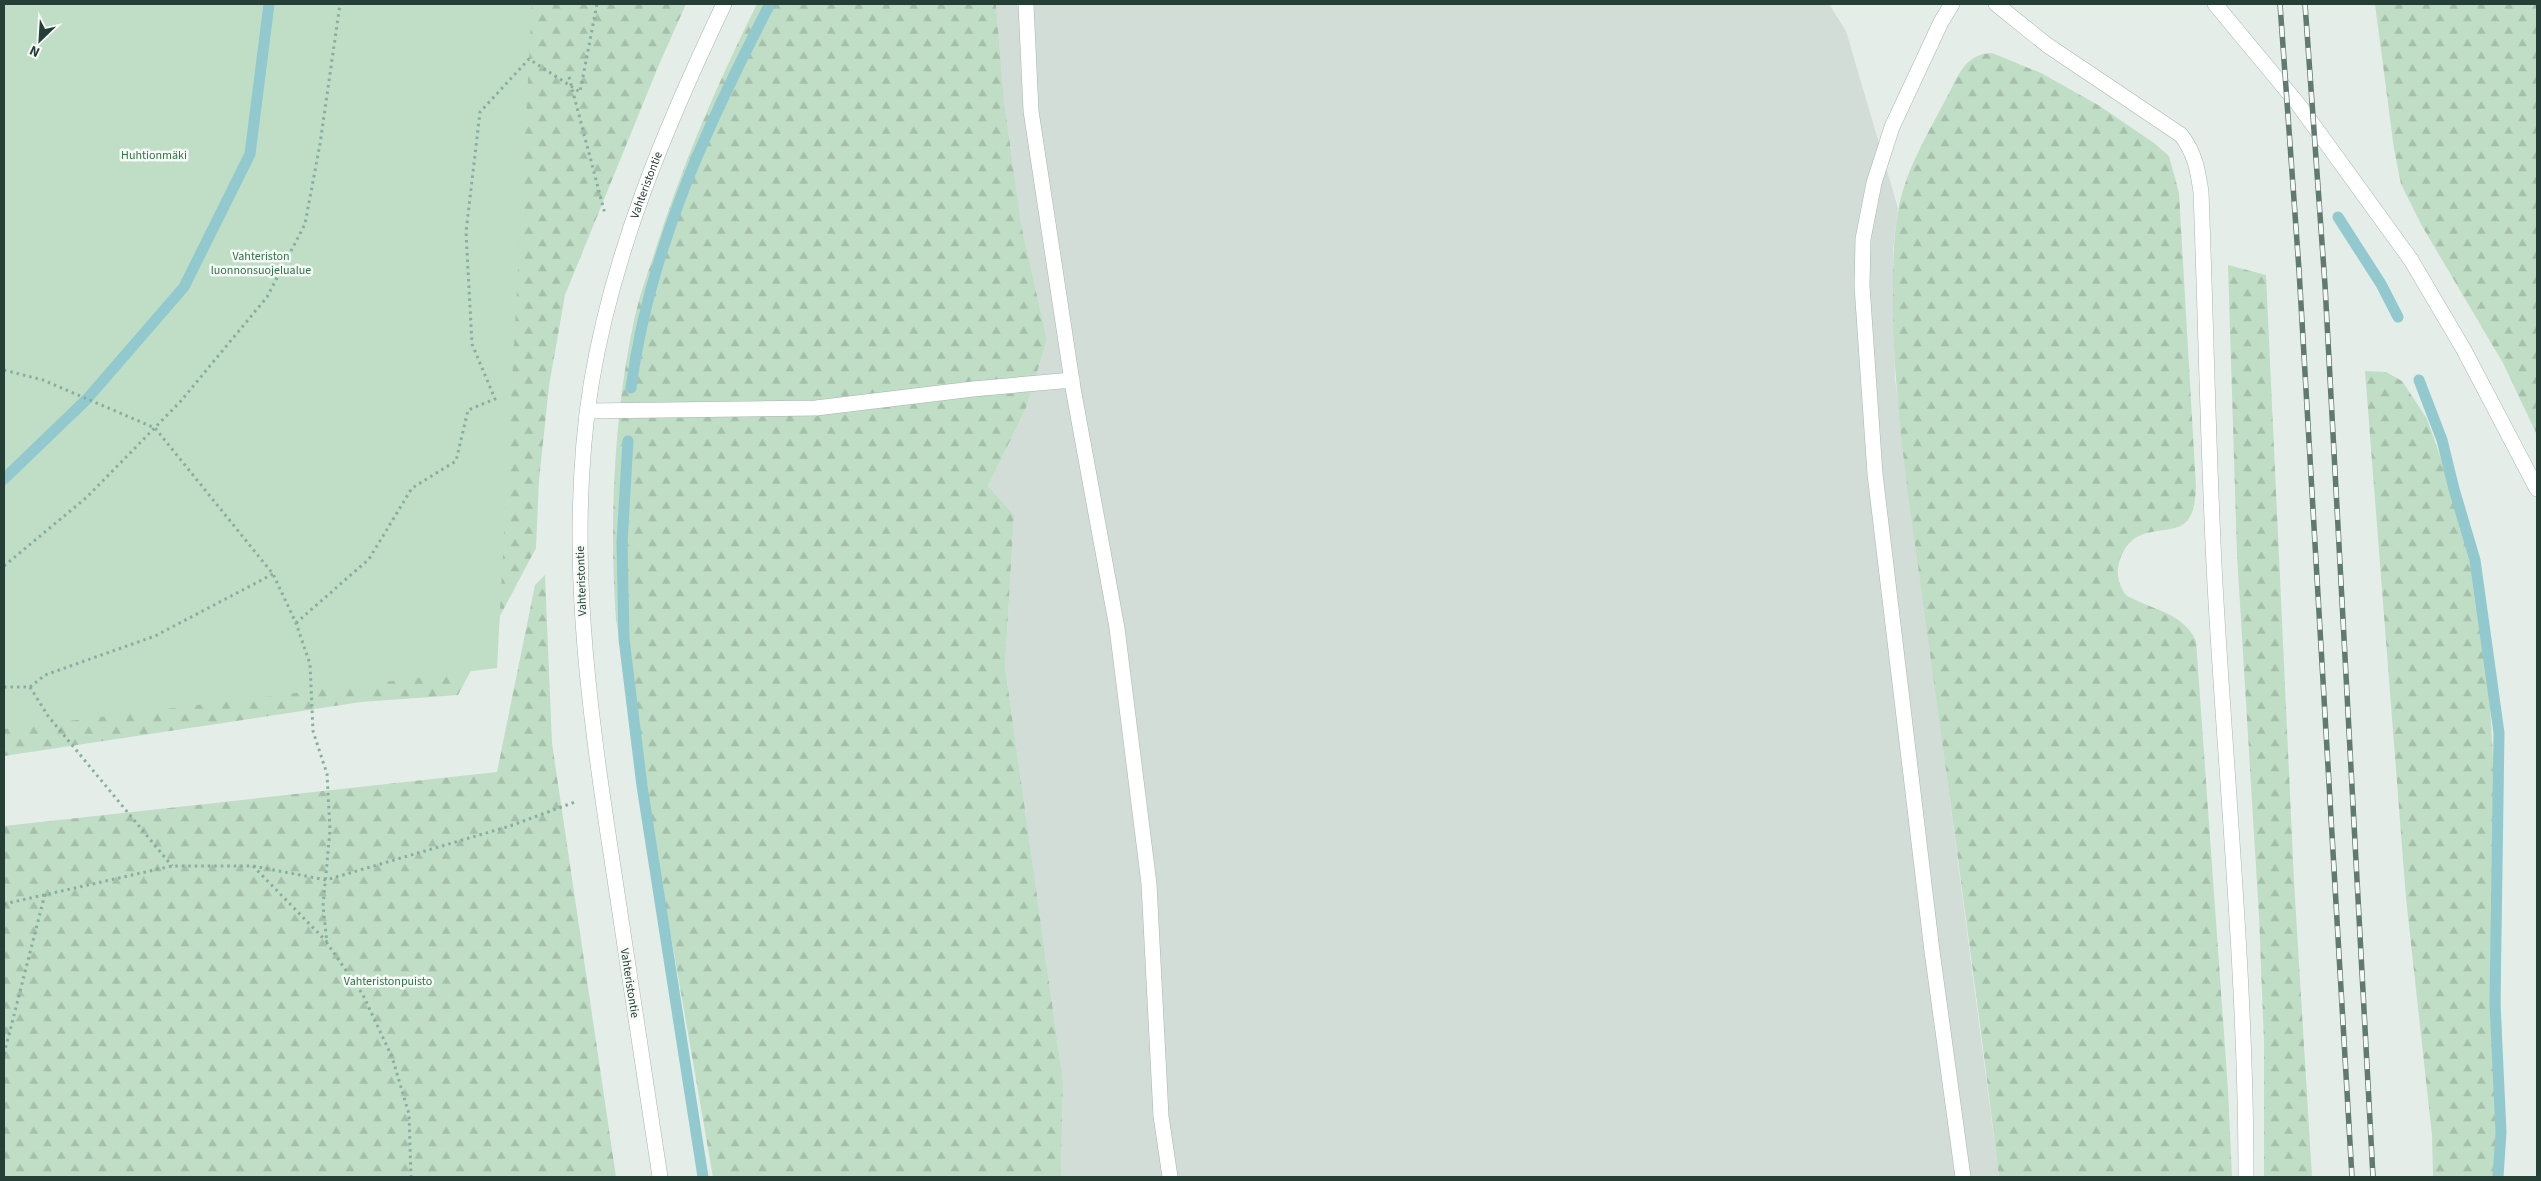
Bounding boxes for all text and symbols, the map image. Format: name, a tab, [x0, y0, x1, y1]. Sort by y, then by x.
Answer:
north arrow	[15, 15, 65, 65]
text: N	[26, 40, 43, 62]
park label: Huhtionmäki	[121, 147, 187, 164]
street label: Vahteristontie	[627, 149, 667, 221]
park label: Vahteriston luonnonsuojelualue	[211, 248, 311, 279]
street label: Vahteristontie	[572, 546, 591, 616]
street label: Vahteristontie	[616, 947, 643, 1019]
park label: Vahteristonpuisto	[344, 973, 432, 990]

